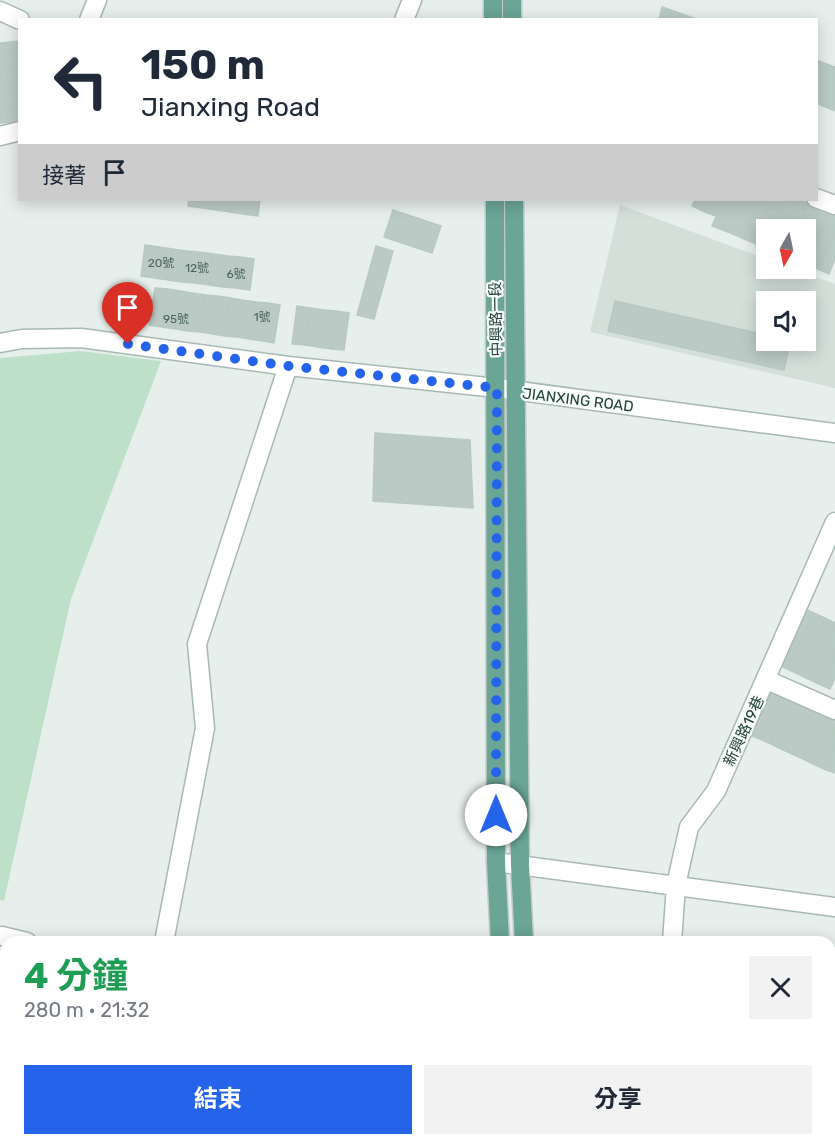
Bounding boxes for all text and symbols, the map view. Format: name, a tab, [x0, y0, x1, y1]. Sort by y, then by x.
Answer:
text: 150 m	[141, 40, 265, 90]
icon: left	[42, 42, 120, 120]
text: Jianxing Road	[141, 91, 320, 123]
icon: arrive	[98, 156, 131, 189]
text: 接著	[42, 162, 86, 189]
north arrow	[756, 219, 816, 279]
map controls	[756, 219, 816, 351]
house number: 20號	[148, 256, 174, 270]
house number: 12號	[185, 261, 209, 275]
house number: 6號	[226, 267, 246, 281]
street label: 中興路一段	[486, 281, 506, 357]
pin	[102, 282, 153, 344]
icon: arrive	[111, 291, 144, 324]
button: sound	[756, 291, 816, 351]
house number: 1號	[253, 310, 271, 324]
house number: 95號	[163, 312, 189, 326]
street label: JIANXING ROAD	[521, 384, 635, 416]
street label: 新興路19巷	[720, 693, 768, 769]
position arrow	[464, 783, 528, 847]
text: 4 分鐘	[24, 954, 128, 997]
button: close	[749, 956, 812, 1019]
text: 280 m · 21:32	[24, 998, 149, 1022]
button: 結束	[24, 1065, 412, 1134]
button: 分享	[424, 1065, 812, 1134]

